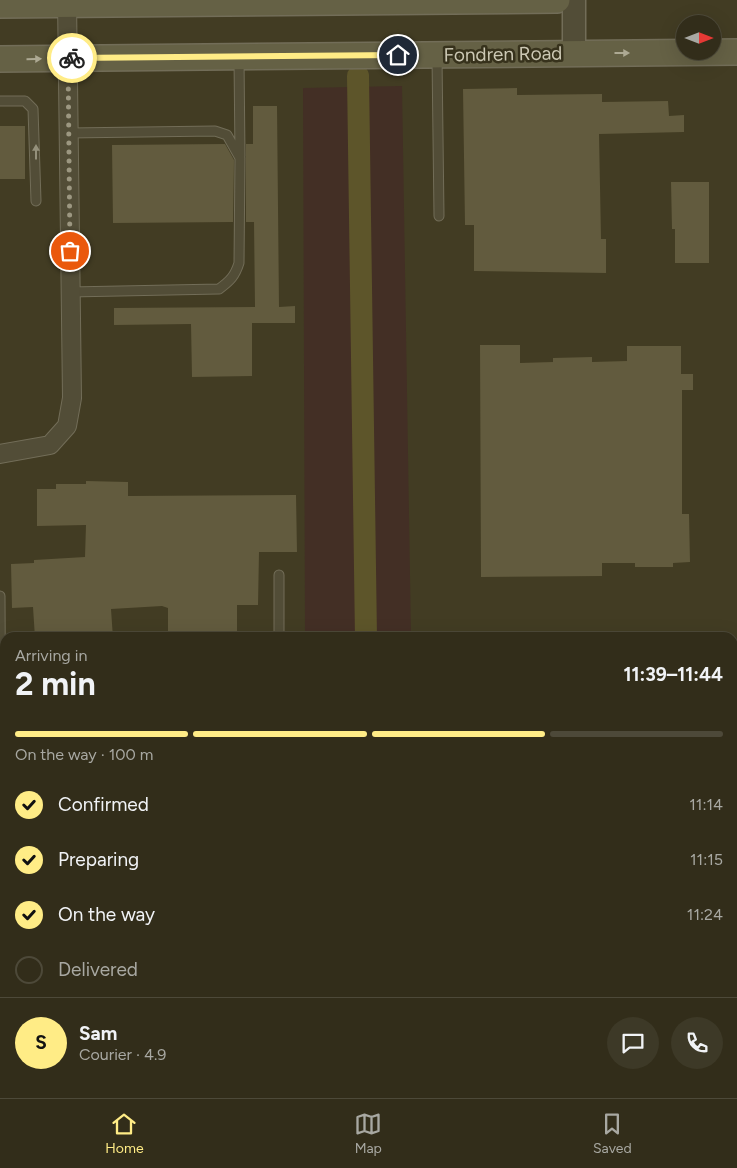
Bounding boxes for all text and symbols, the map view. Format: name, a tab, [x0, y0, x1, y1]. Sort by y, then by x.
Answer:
north arrow	[676, 15, 721, 60]
map controls	[676, 15, 721, 60]
courier	[47, 33, 97, 83]
pin	[377, 34, 419, 76]
icon: home	[384, 41, 412, 69]
street label: Fondren Road	[443, 41, 563, 67]
icon: bike	[58, 44, 86, 72]
one-way arrow	[615, 49, 631, 57]
one-way arrow	[26, 54, 42, 62]
one-way arrow	[32, 144, 40, 160]
pin	[49, 230, 91, 272]
icon: bag	[56, 237, 84, 265]
text: Arriving in	[15, 646, 87, 665]
text: 11:39–11:44	[623, 663, 723, 686]
text: 2 min	[15, 665, 96, 703]
text: On the way · 100 m	[15, 745, 153, 764]
icon: check	[15, 791, 43, 819]
text: Confirmed	[58, 793, 149, 816]
text: 11:14	[689, 795, 723, 814]
icon: check	[15, 846, 43, 874]
text: Preparing	[58, 848, 139, 871]
text: 11:15	[690, 850, 723, 869]
icon: check	[15, 901, 43, 929]
text: On the way	[58, 903, 155, 926]
text: 11:24	[687, 905, 723, 924]
text: Delivered	[58, 958, 138, 981]
button: chat	[607, 1017, 659, 1069]
button: phone	[671, 1017, 723, 1069]
text: Sam	[79, 1022, 117, 1045]
text: S	[35, 1031, 47, 1054]
text: Courier · 4.9	[79, 1045, 166, 1064]
tab: Home	[105, 1110, 144, 1157]
tab: Map	[354, 1110, 382, 1157]
tab: Saved	[593, 1110, 632, 1157]

